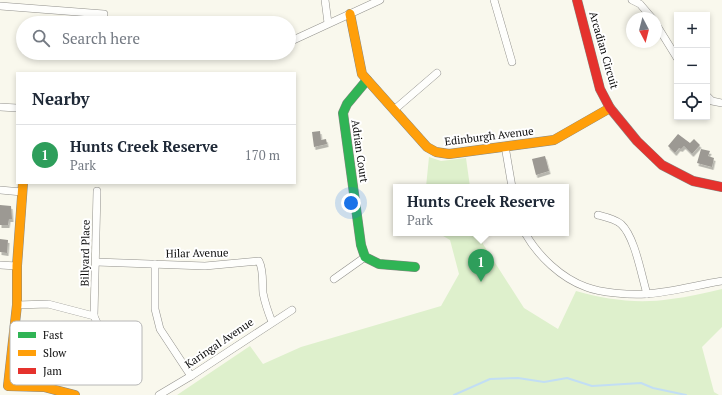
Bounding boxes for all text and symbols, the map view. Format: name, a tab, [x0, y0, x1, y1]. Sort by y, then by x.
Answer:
street label: Arcadian Circuit	[586, 10, 622, 90]
north arrow	[626, 12, 662, 48]
map controls	[674, 12, 710, 120]
button: +	[674, 12, 710, 48]
search box	[16, 16, 296, 60]
icon: search	[30, 27, 52, 49]
text: Search here	[62, 28, 140, 48]
button: −	[674, 48, 710, 84]
button: locate	[674, 84, 710, 120]
text: Nearby	[32, 87, 90, 110]
street label: Adrian Court	[349, 119, 371, 183]
street label: Edinburgh Avenue	[444, 124, 535, 148]
text: Hunts Creek Reserve	[70, 136, 218, 156]
text: 1	[41, 146, 49, 164]
text: 170 m	[245, 146, 280, 164]
text: Park	[70, 156, 96, 174]
popup	[393, 184, 569, 236]
text: Hunts Creek Reserve	[407, 191, 555, 211]
your location	[341, 193, 361, 213]
text: Park	[407, 211, 433, 229]
street label: Billyard Place	[77, 219, 93, 286]
street label: Hilar Avenue	[165, 245, 229, 261]
pin: 1	[468, 249, 494, 282]
street label: Karingal Avenue	[182, 315, 256, 371]
legend	[10, 321, 142, 385]
text: Fast	[43, 328, 63, 342]
text: Slow	[43, 346, 67, 360]
text: Jam	[43, 364, 62, 378]

